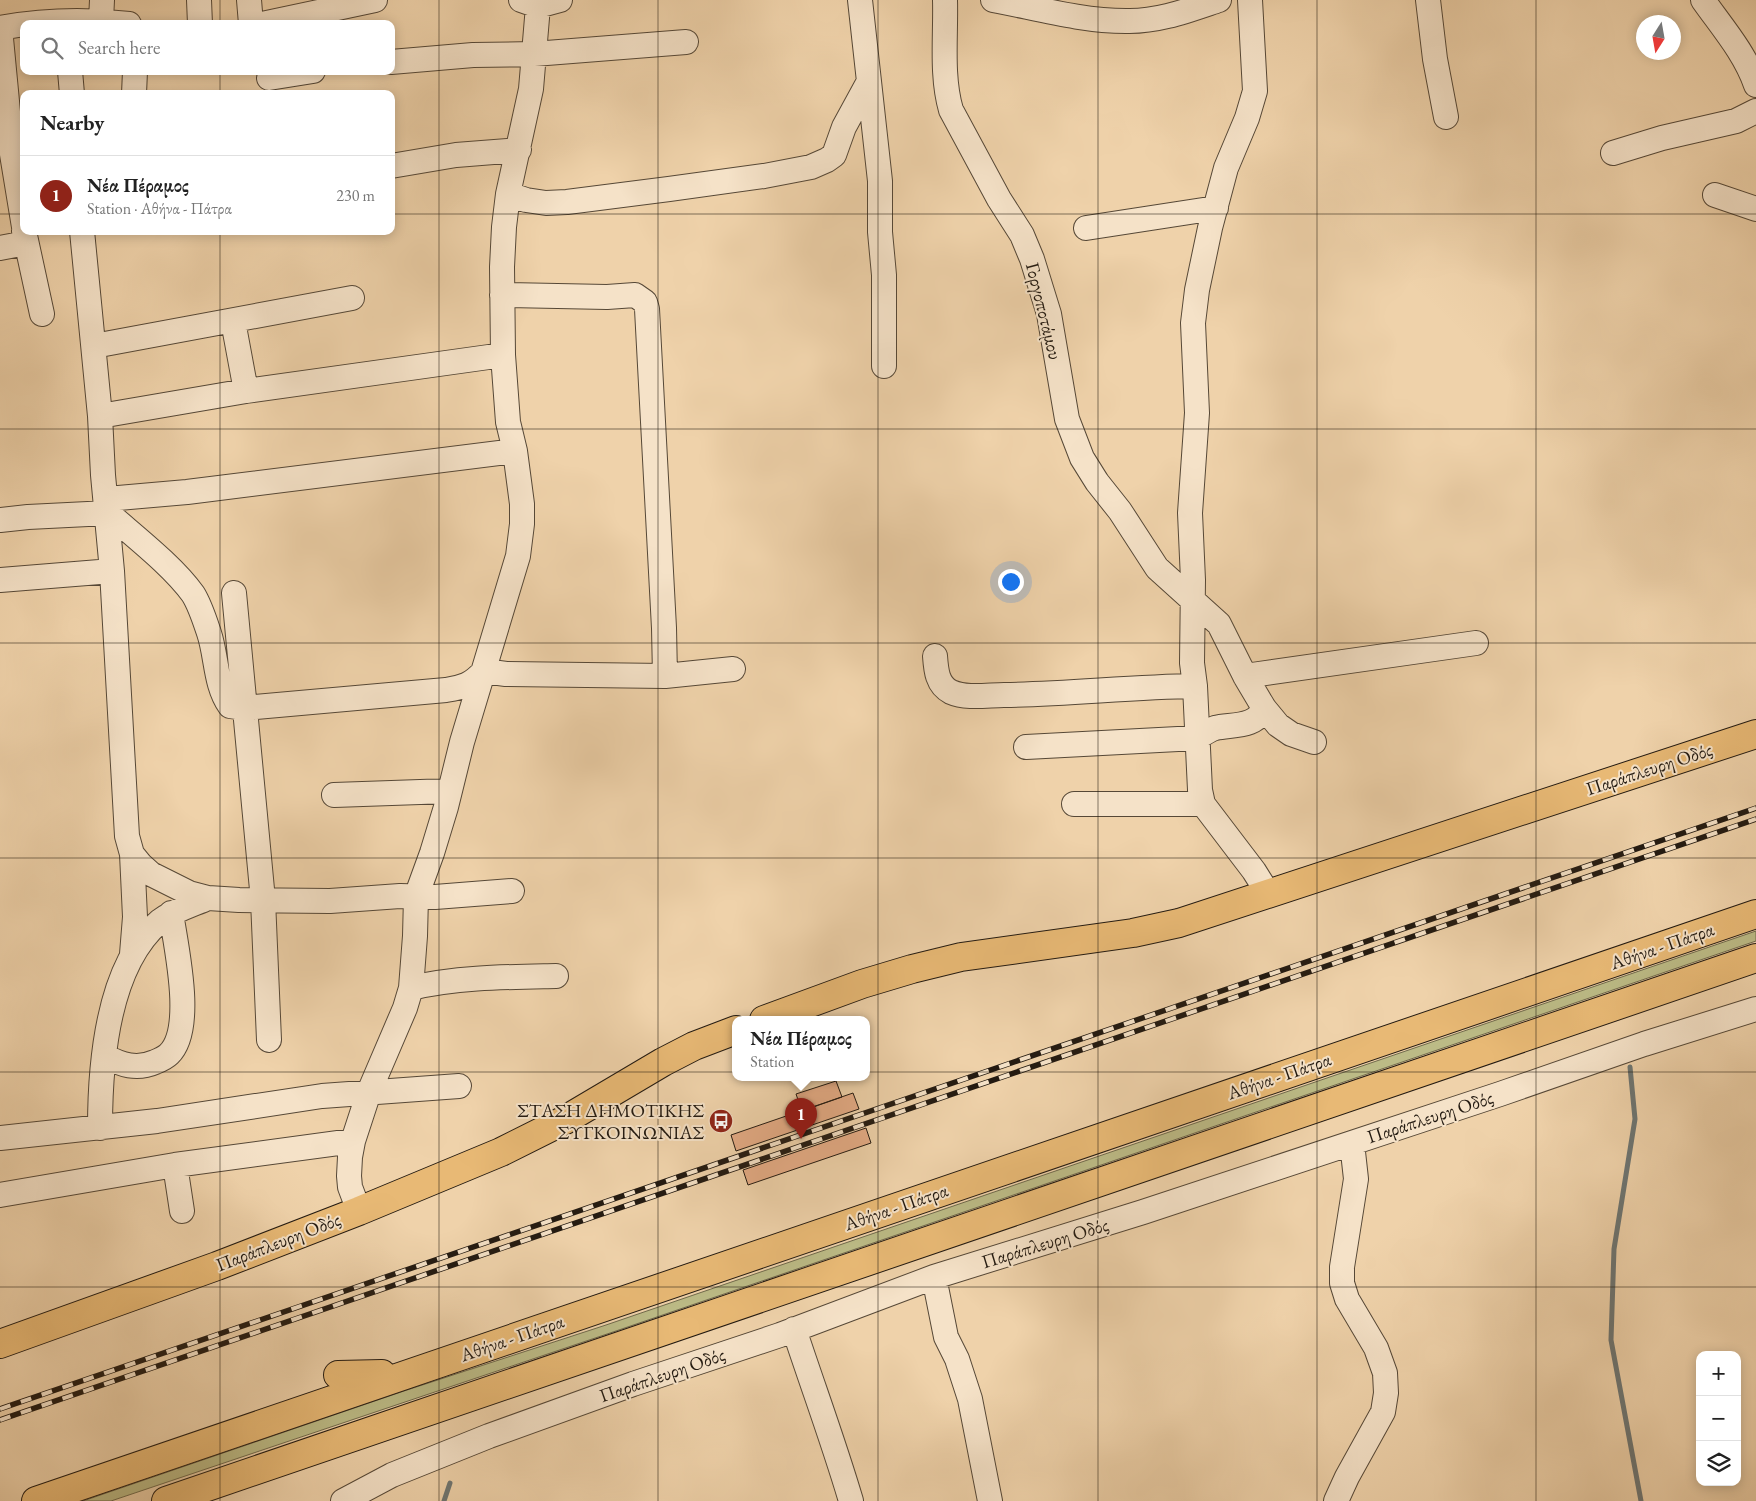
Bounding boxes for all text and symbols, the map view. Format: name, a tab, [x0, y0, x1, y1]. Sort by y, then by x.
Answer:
north arrow	[1636, 15, 1681, 60]
search box	[20, 20, 395, 75]
icon: search	[38, 34, 66, 62]
text: Search here	[78, 35, 160, 60]
text: Nearby	[40, 109, 104, 136]
text: Νέα Πέραμος	[87, 173, 189, 198]
text: 1	[52, 185, 60, 206]
text: 230 m	[336, 185, 375, 206]
text: Station · Αθήνα - Πάτρα	[87, 198, 232, 219]
street label: Γοργοποτάμου	[1020, 260, 1068, 362]
your location	[998, 569, 1024, 595]
street label: Παράπλευρη Οδός	[1583, 737, 1715, 801]
street label: Αθήνα - Πάτρα	[1606, 916, 1717, 976]
popup	[732, 1016, 870, 1081]
text: Νέα Πέραμος	[750, 1026, 852, 1051]
street label: Αθήνα - Πάτρα	[1223, 1046, 1334, 1106]
text: Station	[750, 1051, 794, 1072]
street label: Παράπλευρη Οδός	[1364, 1085, 1496, 1149]
place label: ΣΤΑΣΗ ΔΗΜΟΤΙΚΗΣ ΣΥΓΚΟΙΝΩΝΙΑΣ	[517, 1098, 705, 1145]
pin: 1	[785, 1098, 817, 1139]
bus stop icon: ΣΤΑΣΗ ΔΗΜΟΤΙΚΗΣ ΣΥΓΚΟΙΝΩΝΙΑΣ	[708, 1108, 734, 1134]
street label: Αθήνα - Πάτρα	[840, 1177, 951, 1237]
street label: Παράπλευρη Οδός	[212, 1207, 344, 1277]
street label: Παράπλευρη Οδός	[978, 1212, 1112, 1274]
street label: Αθήνα - Πάτρα	[456, 1308, 567, 1368]
street label: Παράπλευρη Οδός	[596, 1342, 728, 1408]
map controls	[1696, 1351, 1741, 1486]
button: +	[1696, 1351, 1741, 1396]
button: −	[1696, 1396, 1741, 1441]
button: layers	[1696, 1441, 1741, 1486]

